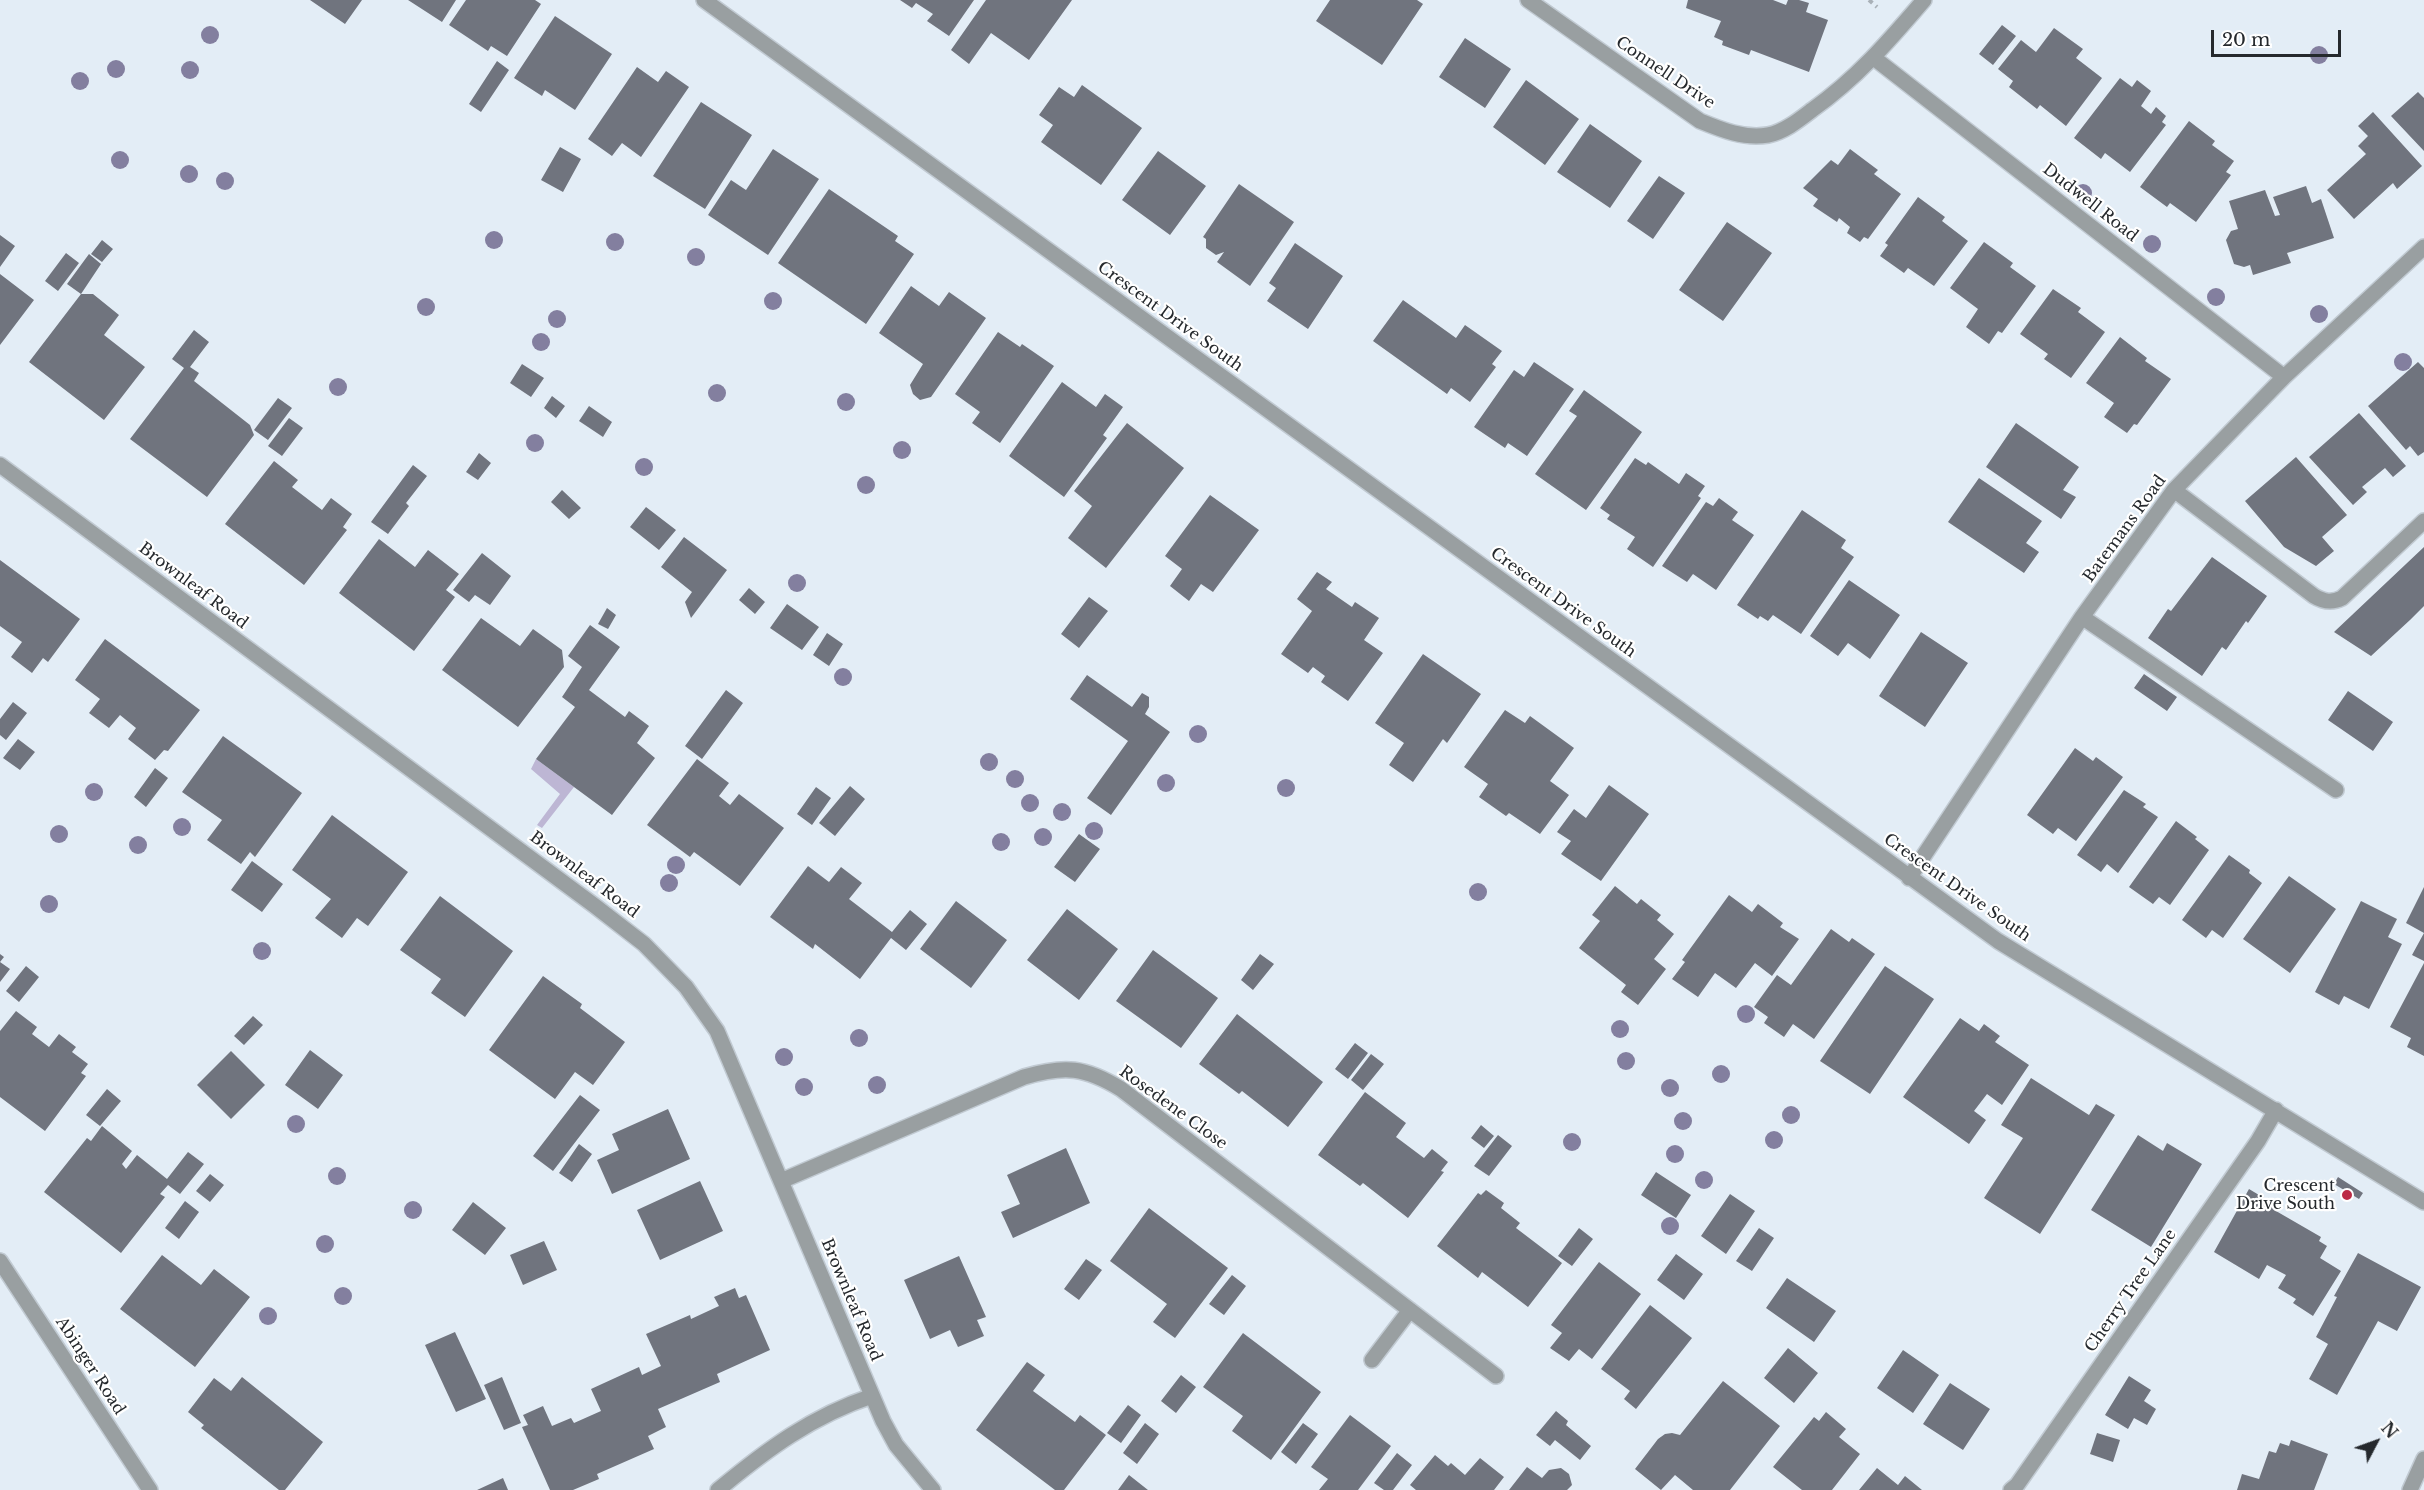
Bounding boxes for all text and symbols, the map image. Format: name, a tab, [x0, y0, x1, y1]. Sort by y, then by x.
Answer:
scale bar	[2214, 18, 2344, 56]
text: 20 m	[2222, 29, 2270, 51]
street label: Connell Drive	[1612, 33, 1718, 113]
street label: Dudwell Road	[2039, 160, 2141, 246]
street label: Crescent Drive South	[1094, 258, 1246, 376]
street label: Batemans Road	[2080, 472, 2170, 586]
street label: Brownleaf Road	[135, 539, 251, 633]
street label: Crescent Drive South	[1487, 544, 1639, 662]
street label: Brownleaf Road	[526, 828, 642, 922]
street label: Crescent Drive South	[1880, 830, 2034, 946]
street label: Rosedene Close	[1115, 1062, 1231, 1154]
place label: Crescent Drive South	[2236, 1176, 2335, 1214]
marker: Crescent Drive South	[2340, 1188, 2354, 1202]
street label: Cherry Tree Lane	[2081, 1226, 2181, 1356]
street label: Brownleaf Road	[816, 1236, 886, 1364]
street label: Abinger Road	[51, 1313, 129, 1419]
north arrow	[2346, 1412, 2406, 1472]
text: N	[2377, 1418, 2402, 1442]

